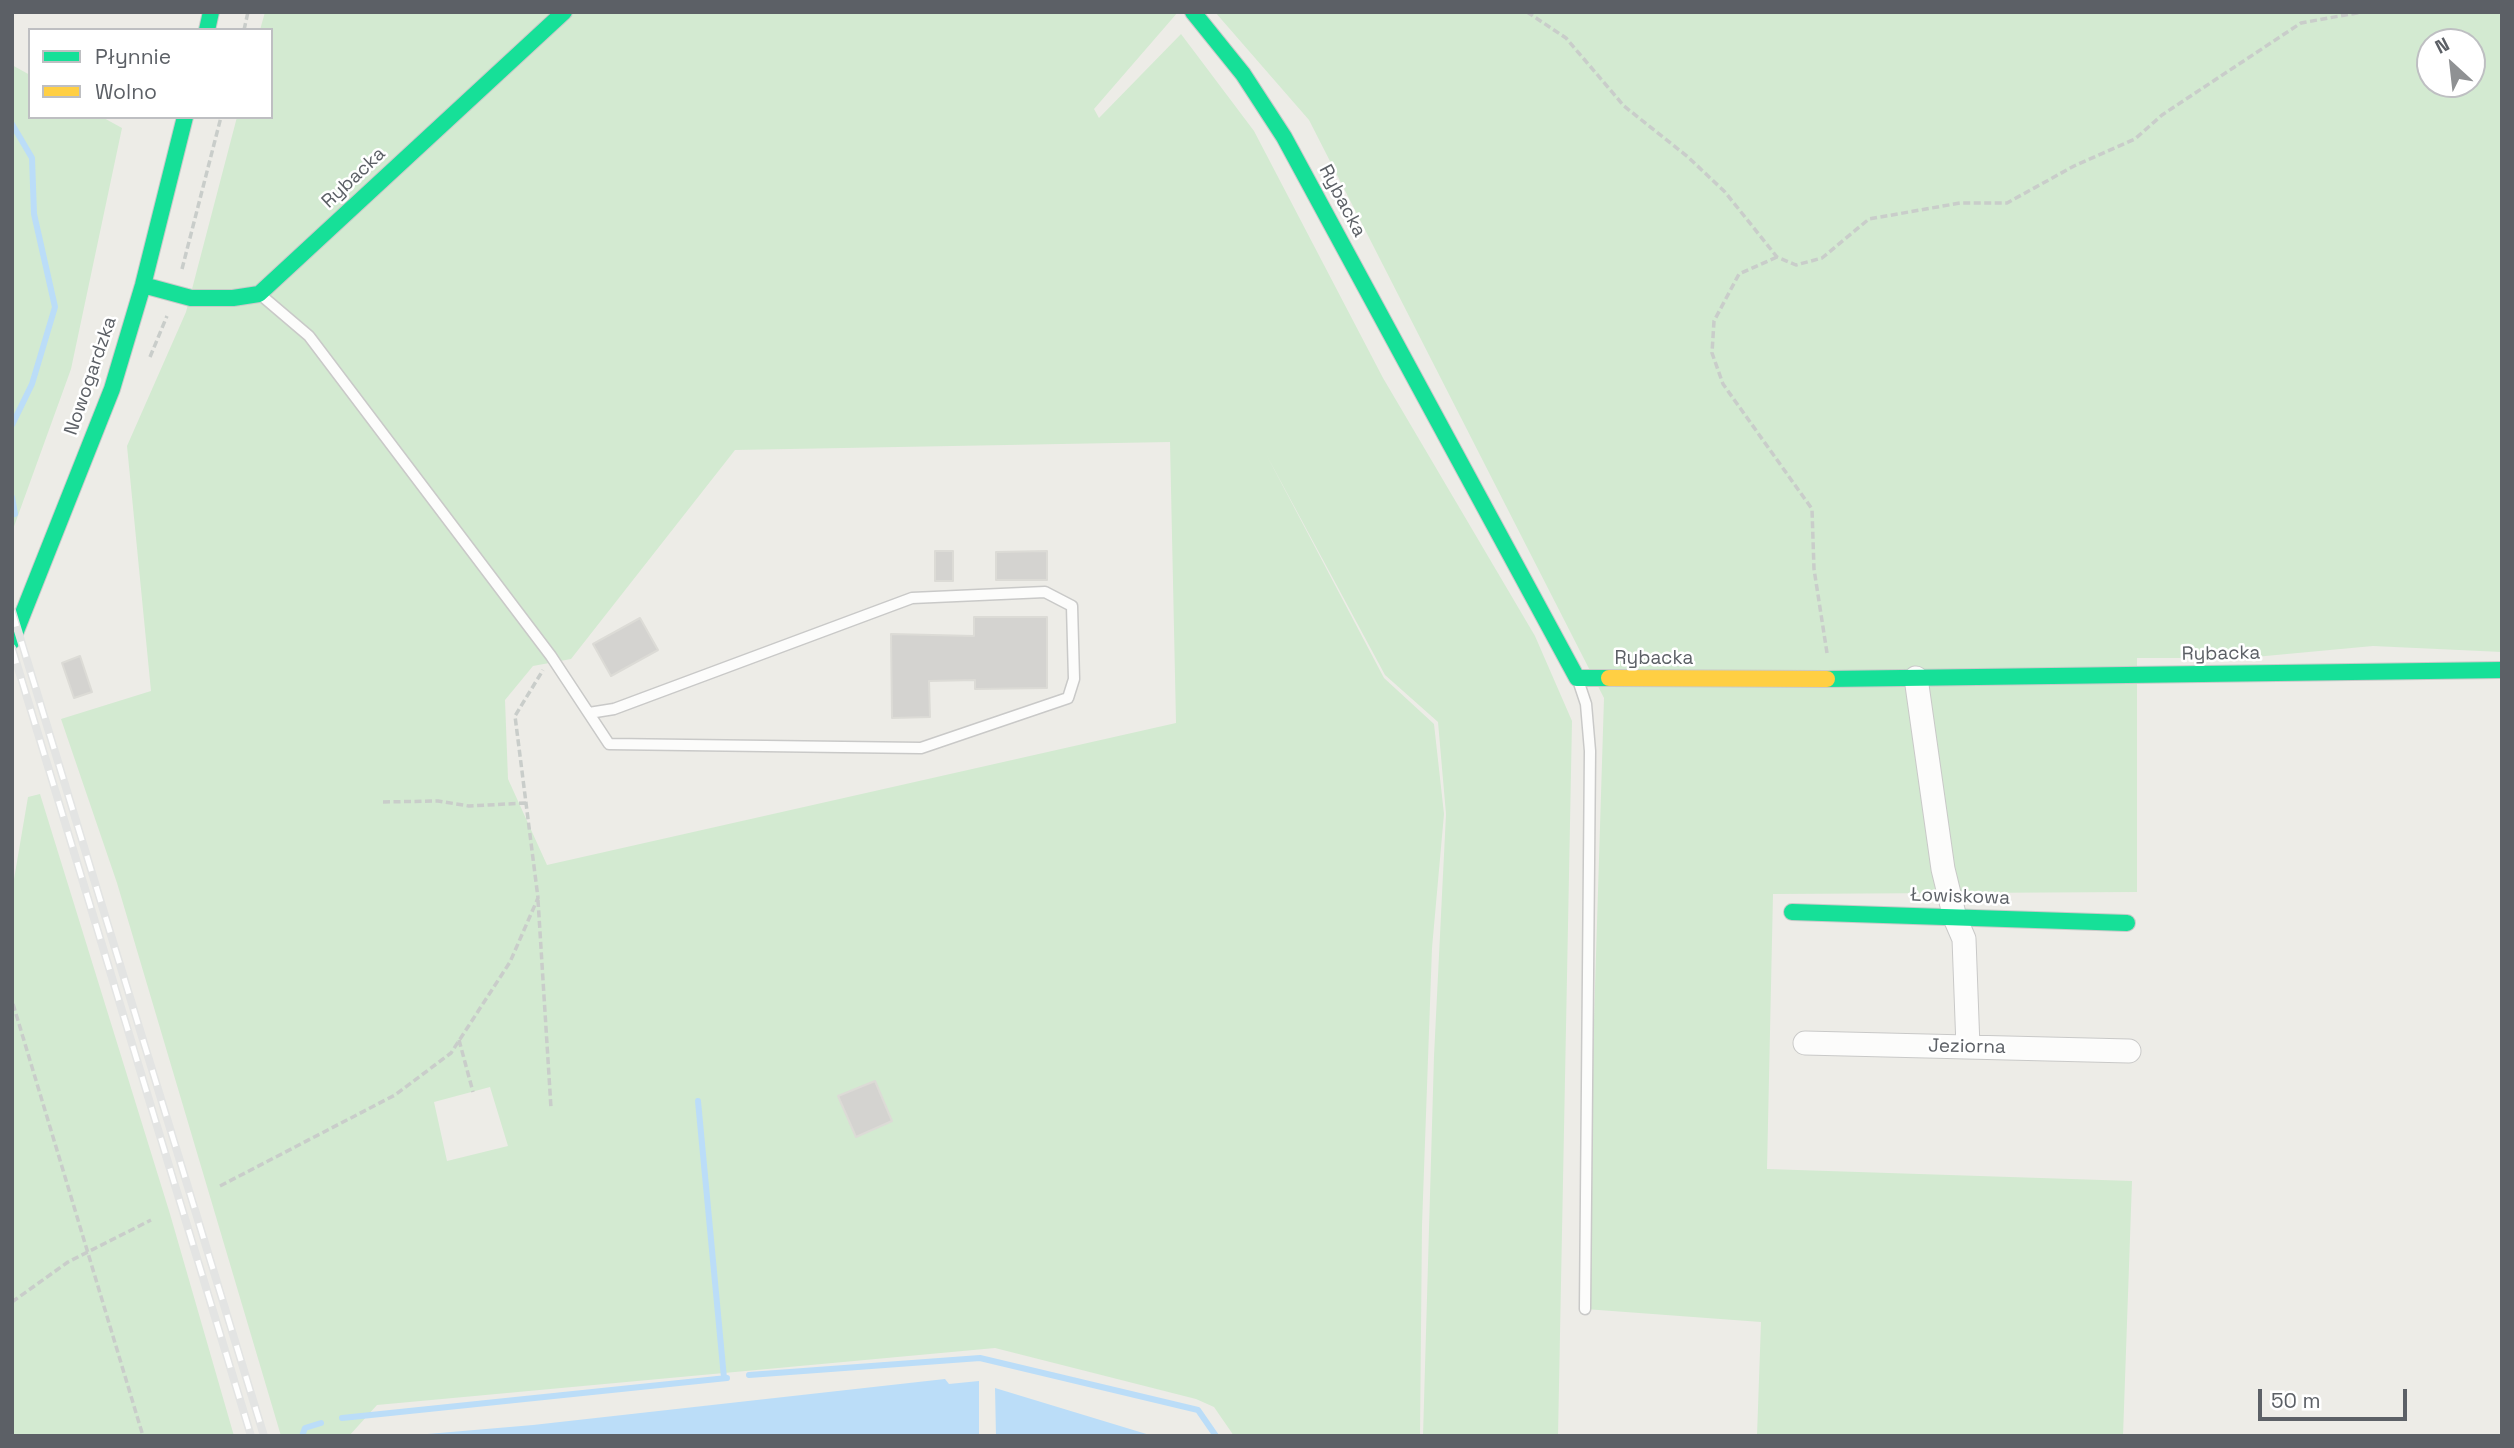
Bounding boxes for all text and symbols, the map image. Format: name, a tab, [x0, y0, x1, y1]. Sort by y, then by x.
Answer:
legend	[28, 28, 273, 119]
north arrow	[2416, 28, 2486, 98]
text: N	[2431, 32, 2453, 60]
text: Płynnie	[95, 43, 171, 70]
text: Wolno	[95, 78, 157, 105]
street label: Rybacka	[317, 143, 391, 213]
street label: Rybacka	[1313, 161, 1371, 241]
street label: Nowogardzka	[60, 314, 122, 438]
street label: Rybacka	[2181, 642, 2261, 666]
street label: Rybacka	[1615, 648, 1693, 670]
street label: Łowiskowa	[1910, 884, 2010, 910]
street label: Jeziorna	[1928, 1035, 2006, 1059]
scale bar	[2262, 1374, 2411, 1418]
text: 50 m	[2271, 1387, 2321, 1414]

